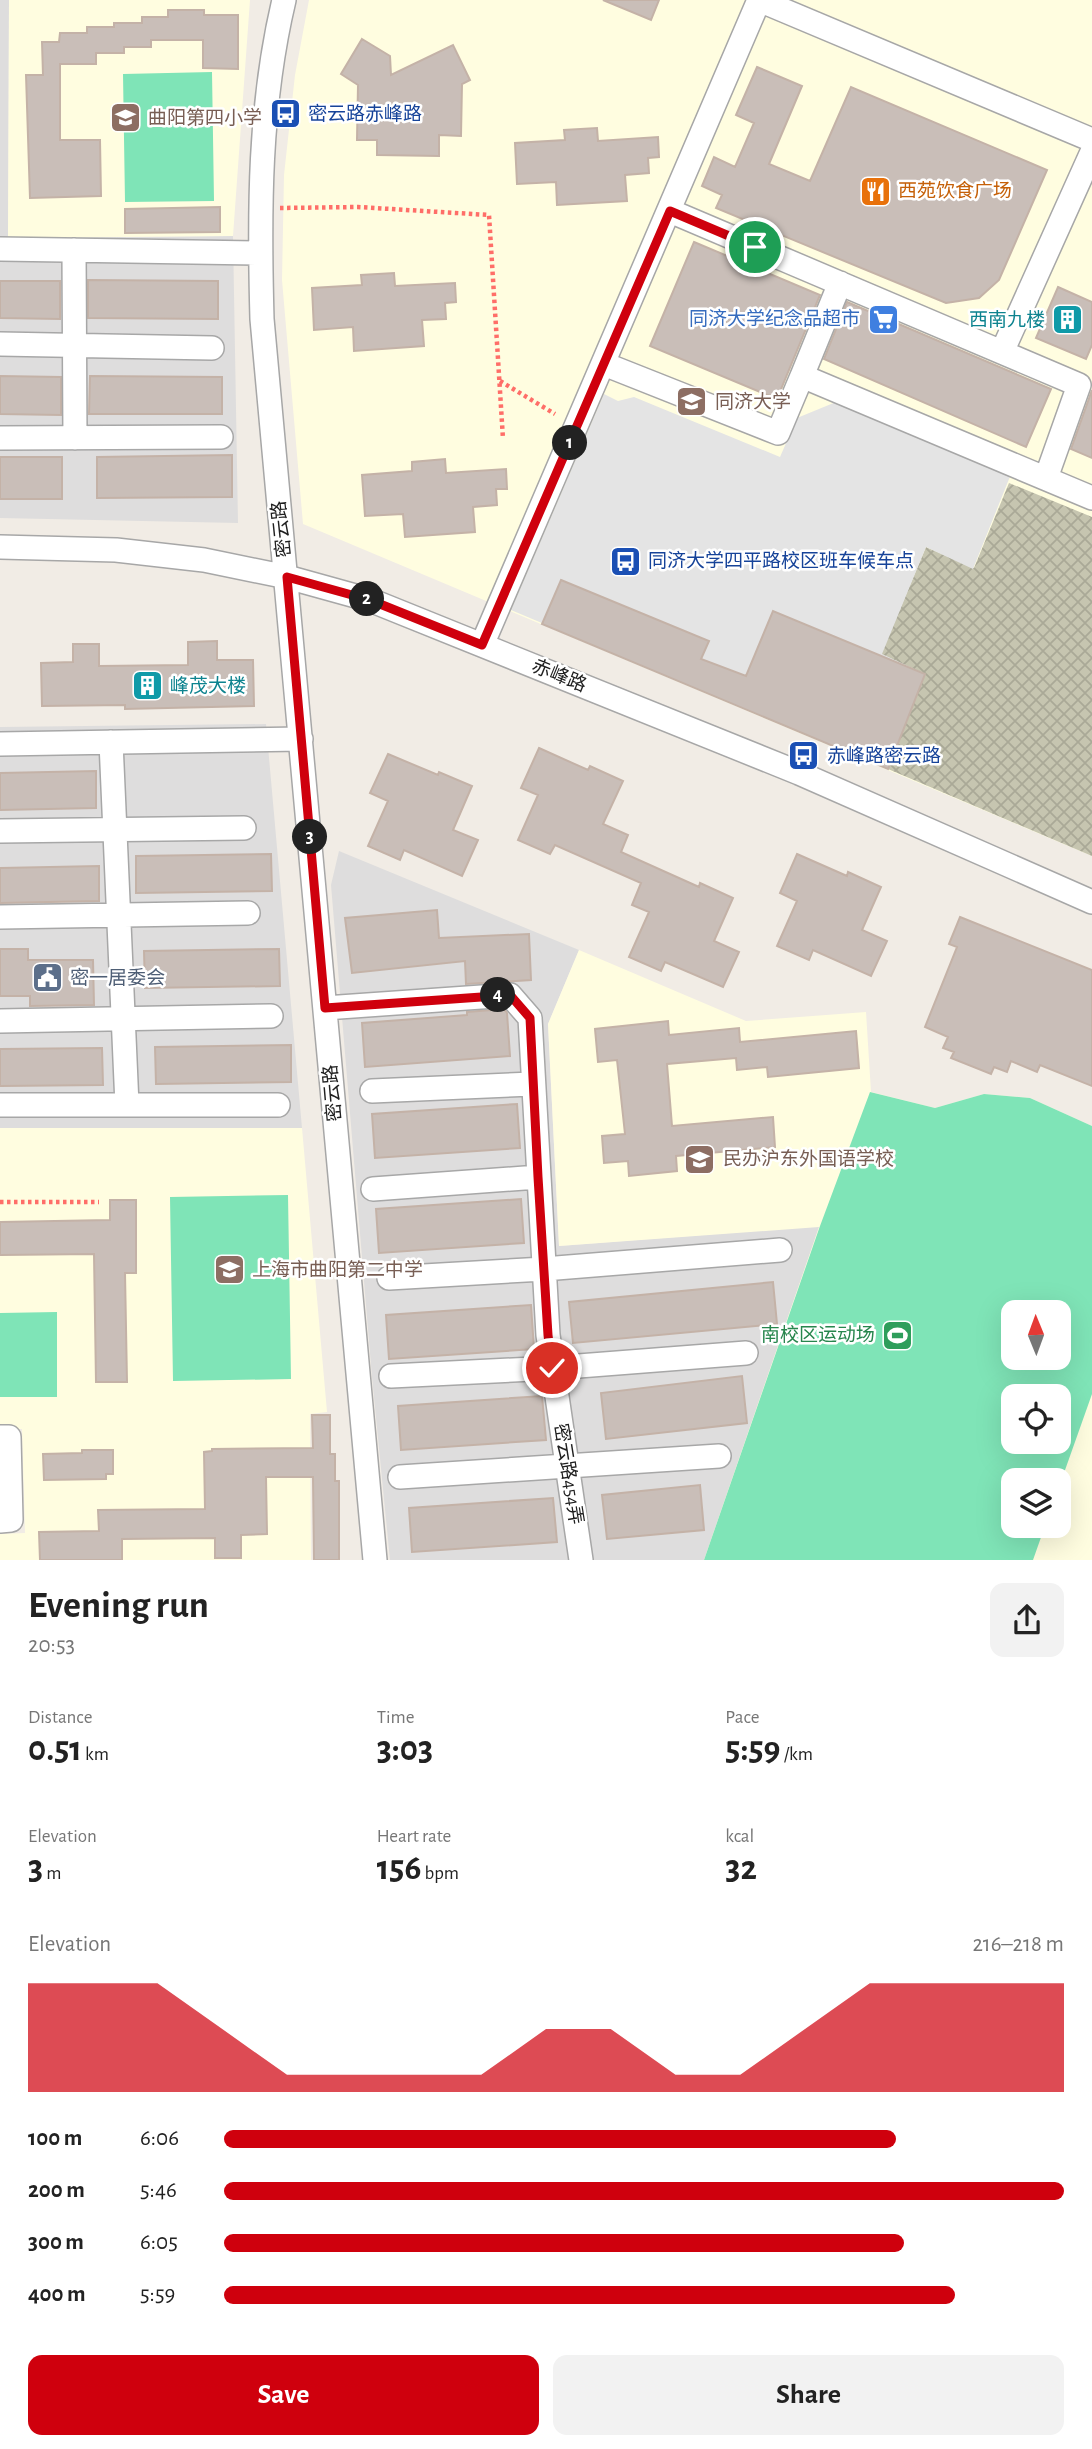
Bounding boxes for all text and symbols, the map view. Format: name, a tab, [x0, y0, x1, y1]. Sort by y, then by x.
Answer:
bus stop icon: 密云路赤峰路	[268, 97, 302, 131]
school or university icon: 曲阳第四小学	[108, 101, 142, 135]
place label: 密云路赤峰路	[308, 103, 422, 124]
place label: 曲阳第四小学	[148, 107, 262, 128]
restaurant icon: 西苑饮食广场	[858, 174, 892, 208]
place label: 西苑饮食广场	[898, 180, 1012, 201]
pin	[725, 217, 785, 277]
icon: arrive	[736, 228, 774, 266]
supermarket icon: 同济大学纪念品超市	[866, 302, 900, 336]
building icon: 西南九楼	[1051, 303, 1085, 337]
place label: 同济大学纪念品超市	[689, 308, 860, 329]
place label: 西南九楼	[969, 310, 1045, 330]
school or university icon: 同济大学	[675, 385, 709, 419]
place label: 同济大学	[715, 391, 791, 412]
pin: 1	[552, 426, 588, 460]
text: 1	[566, 433, 573, 452]
street label: 密云路	[268, 500, 294, 559]
bus stop icon: 同济大学四平路校区班车候车点	[608, 544, 642, 578]
place label: 同济大学四平路校区班车候车点	[648, 550, 914, 571]
pin: 2	[350, 582, 384, 616]
text: 2	[362, 589, 371, 608]
street label: 赤峰路	[529, 655, 590, 695]
building icon: 峰茂大楼	[130, 669, 164, 703]
place label: 峰茂大楼	[170, 675, 246, 696]
bus stop icon: 赤峰路密云路	[787, 739, 821, 773]
place label: 赤峰路密云路	[827, 745, 941, 766]
pin: 3	[292, 820, 328, 854]
text: 3	[305, 827, 314, 846]
public building icon: 密一居委会	[30, 961, 64, 995]
place label: 密一居委会	[70, 967, 165, 988]
pin: 4	[480, 978, 516, 1012]
text: 4	[493, 985, 502, 1004]
street label: 密云路	[319, 1064, 345, 1122]
school or university icon: 民办沪东外国语学校	[683, 1142, 717, 1176]
place label: 民办沪东外国语学校	[723, 1148, 894, 1169]
school or university icon: 上海市曲阳第二中学	[212, 1253, 246, 1287]
place label: 上海市曲阳第二中学	[252, 1259, 423, 1280]
north arrow	[1001, 1300, 1071, 1370]
map controls	[1001, 1300, 1071, 1538]
sports icon: 南校区运动场	[881, 1318, 915, 1352]
place label: 南校区运动场	[761, 1324, 875, 1345]
pin	[522, 1338, 582, 1398]
icon: check	[533, 1349, 571, 1387]
button: locate	[1001, 1384, 1071, 1454]
street label: 密云路454弄	[551, 1422, 587, 1526]
button: layers	[1001, 1468, 1071, 1538]
button: share	[990, 1583, 1064, 1657]
text: Evening run	[28, 1587, 209, 1625]
text: 20:53	[28, 1634, 75, 1657]
text: Distance	[28, 1708, 92, 1727]
text: Time	[377, 1708, 415, 1727]
text: Pace	[725, 1708, 760, 1727]
text: 0.51	[28, 1732, 82, 1767]
text: 3:03	[377, 1732, 433, 1767]
text: 5:59	[725, 1732, 781, 1767]
text: km	[82, 1745, 109, 1764]
text: /km	[781, 1745, 813, 1764]
text: Elevation	[28, 1827, 97, 1846]
text: Heart rate	[377, 1827, 451, 1846]
text: kcal	[725, 1827, 754, 1846]
text: 3	[28, 1851, 43, 1886]
text: 156	[377, 1851, 421, 1886]
text: 32	[725, 1851, 757, 1886]
text: m	[43, 1864, 61, 1883]
text: bpm	[421, 1864, 459, 1883]
text: Elevation	[28, 1933, 111, 1956]
text: 216–218 m	[972, 1933, 1064, 1956]
text: 100 m	[28, 2127, 82, 2150]
text: 6:06	[140, 2127, 179, 2150]
text: 200 m	[28, 2179, 85, 2202]
text: 5:46	[140, 2179, 177, 2202]
text: 300 m	[28, 2231, 84, 2254]
text: 6:05	[140, 2231, 178, 2254]
text: 400 m	[28, 2283, 86, 2306]
text: 5:59	[140, 2283, 175, 2306]
button: Save	[28, 2355, 539, 2435]
button: Share	[553, 2355, 1064, 2435]

